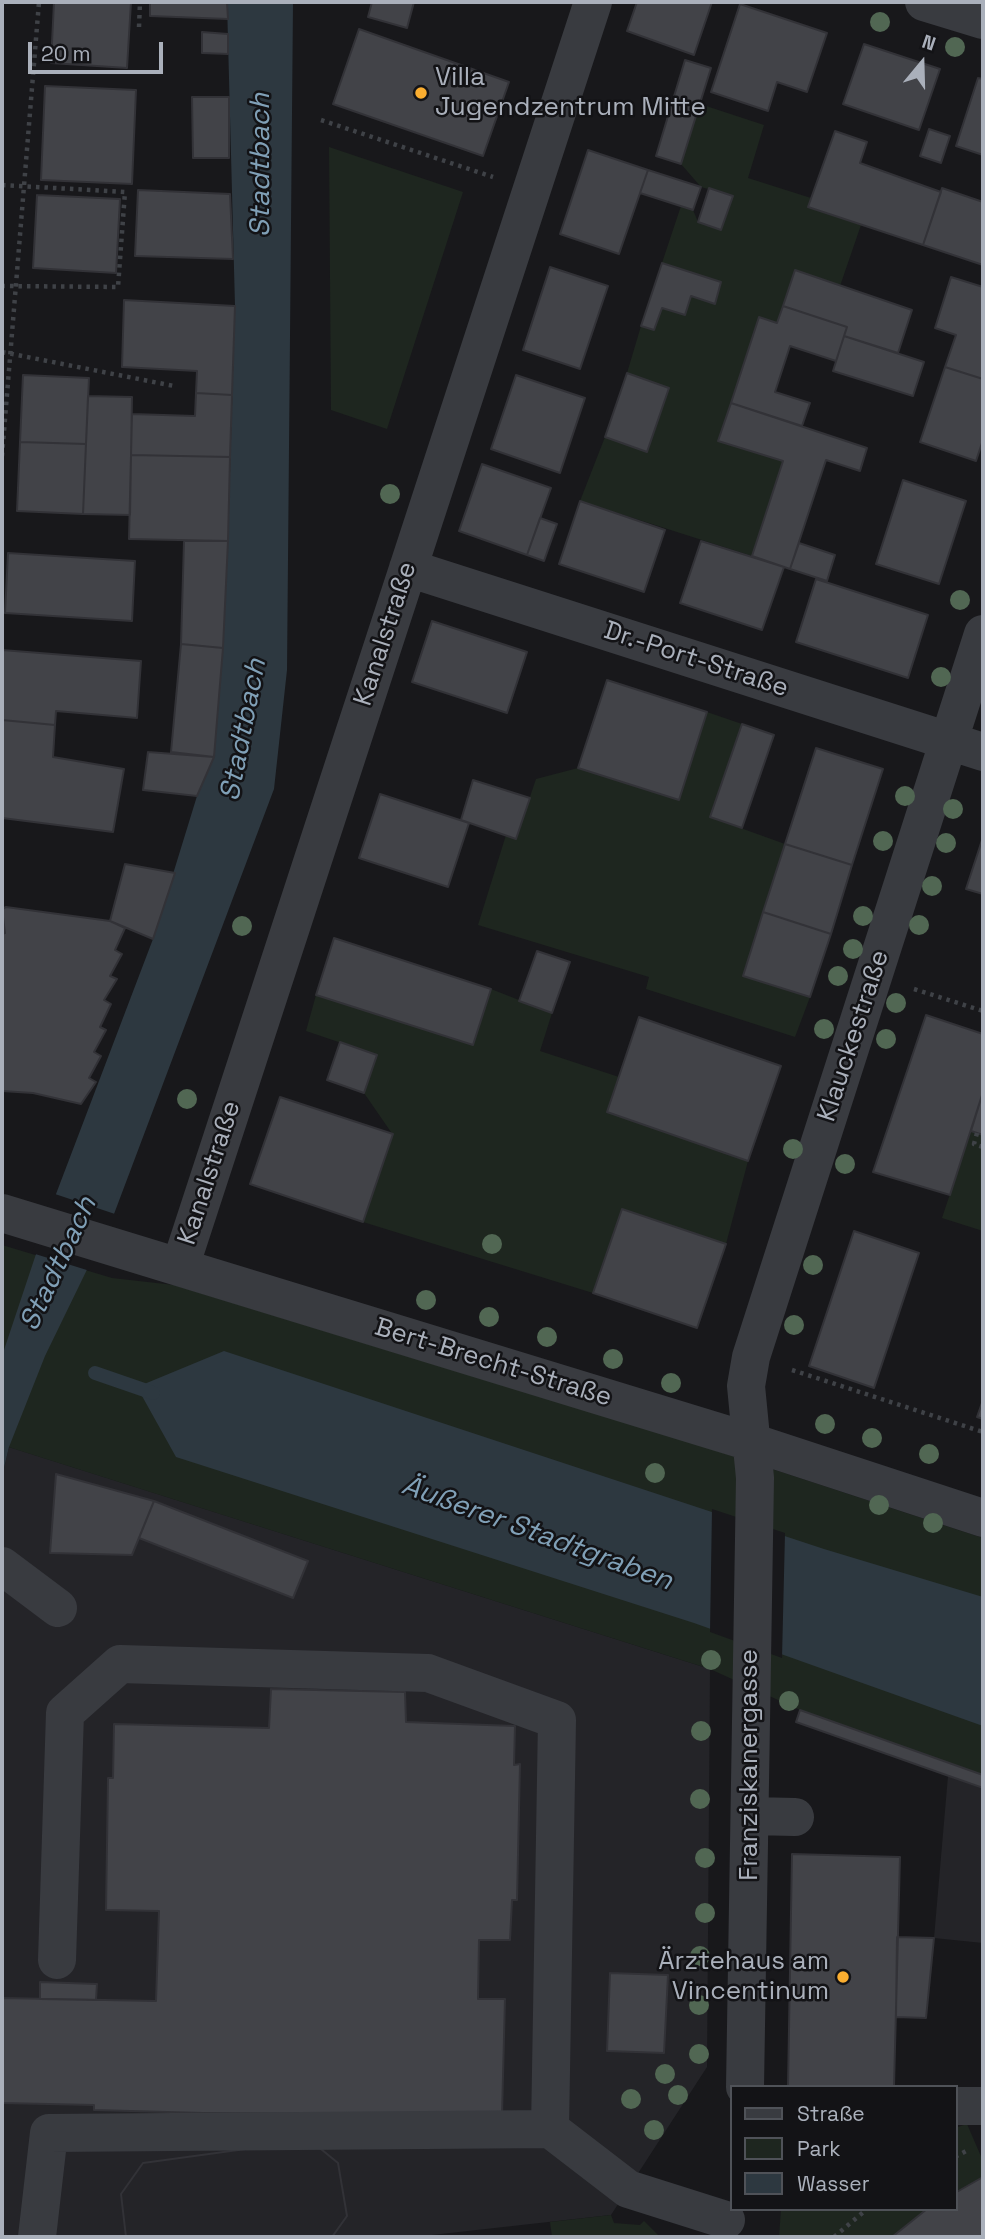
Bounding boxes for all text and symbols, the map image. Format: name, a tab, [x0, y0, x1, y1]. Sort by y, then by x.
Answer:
scale bar	[32, 28, 166, 72]
north arrow	[887, 28, 957, 98]
text: N	[919, 29, 939, 57]
text: 20 m	[41, 40, 91, 67]
place label: Villa Jugendzentrum Mitte	[435, 62, 706, 124]
marker: Villa Jugendzentrum Mitte	[413, 85, 429, 101]
water label: Stadtbach	[244, 93, 278, 237]
street label: Kanalstraße	[348, 558, 424, 710]
street label: Dr.-Port-Straße	[600, 615, 792, 705]
water label: Stadtbach	[214, 656, 274, 804]
street label: Klauckestraße	[812, 946, 896, 1126]
street label: Kanalstraße	[172, 1097, 248, 1249]
water label: Stadtbach	[13, 1192, 105, 1336]
street label: Bert-Brecht-Straße	[371, 1312, 615, 1414]
water label: Äußerer Stadtgraben	[397, 1469, 677, 1599]
street label: Franziskanergasse	[734, 1649, 766, 1881]
place label: Ärztehaus am Vincentinum	[658, 1946, 829, 2008]
marker: Ärztehaus am Vincentinum	[835, 1969, 851, 1985]
legend	[730, 2085, 957, 2211]
text: Straße	[797, 2100, 865, 2127]
text: Park	[797, 2135, 841, 2162]
text: Wasser	[797, 2170, 870, 2197]

